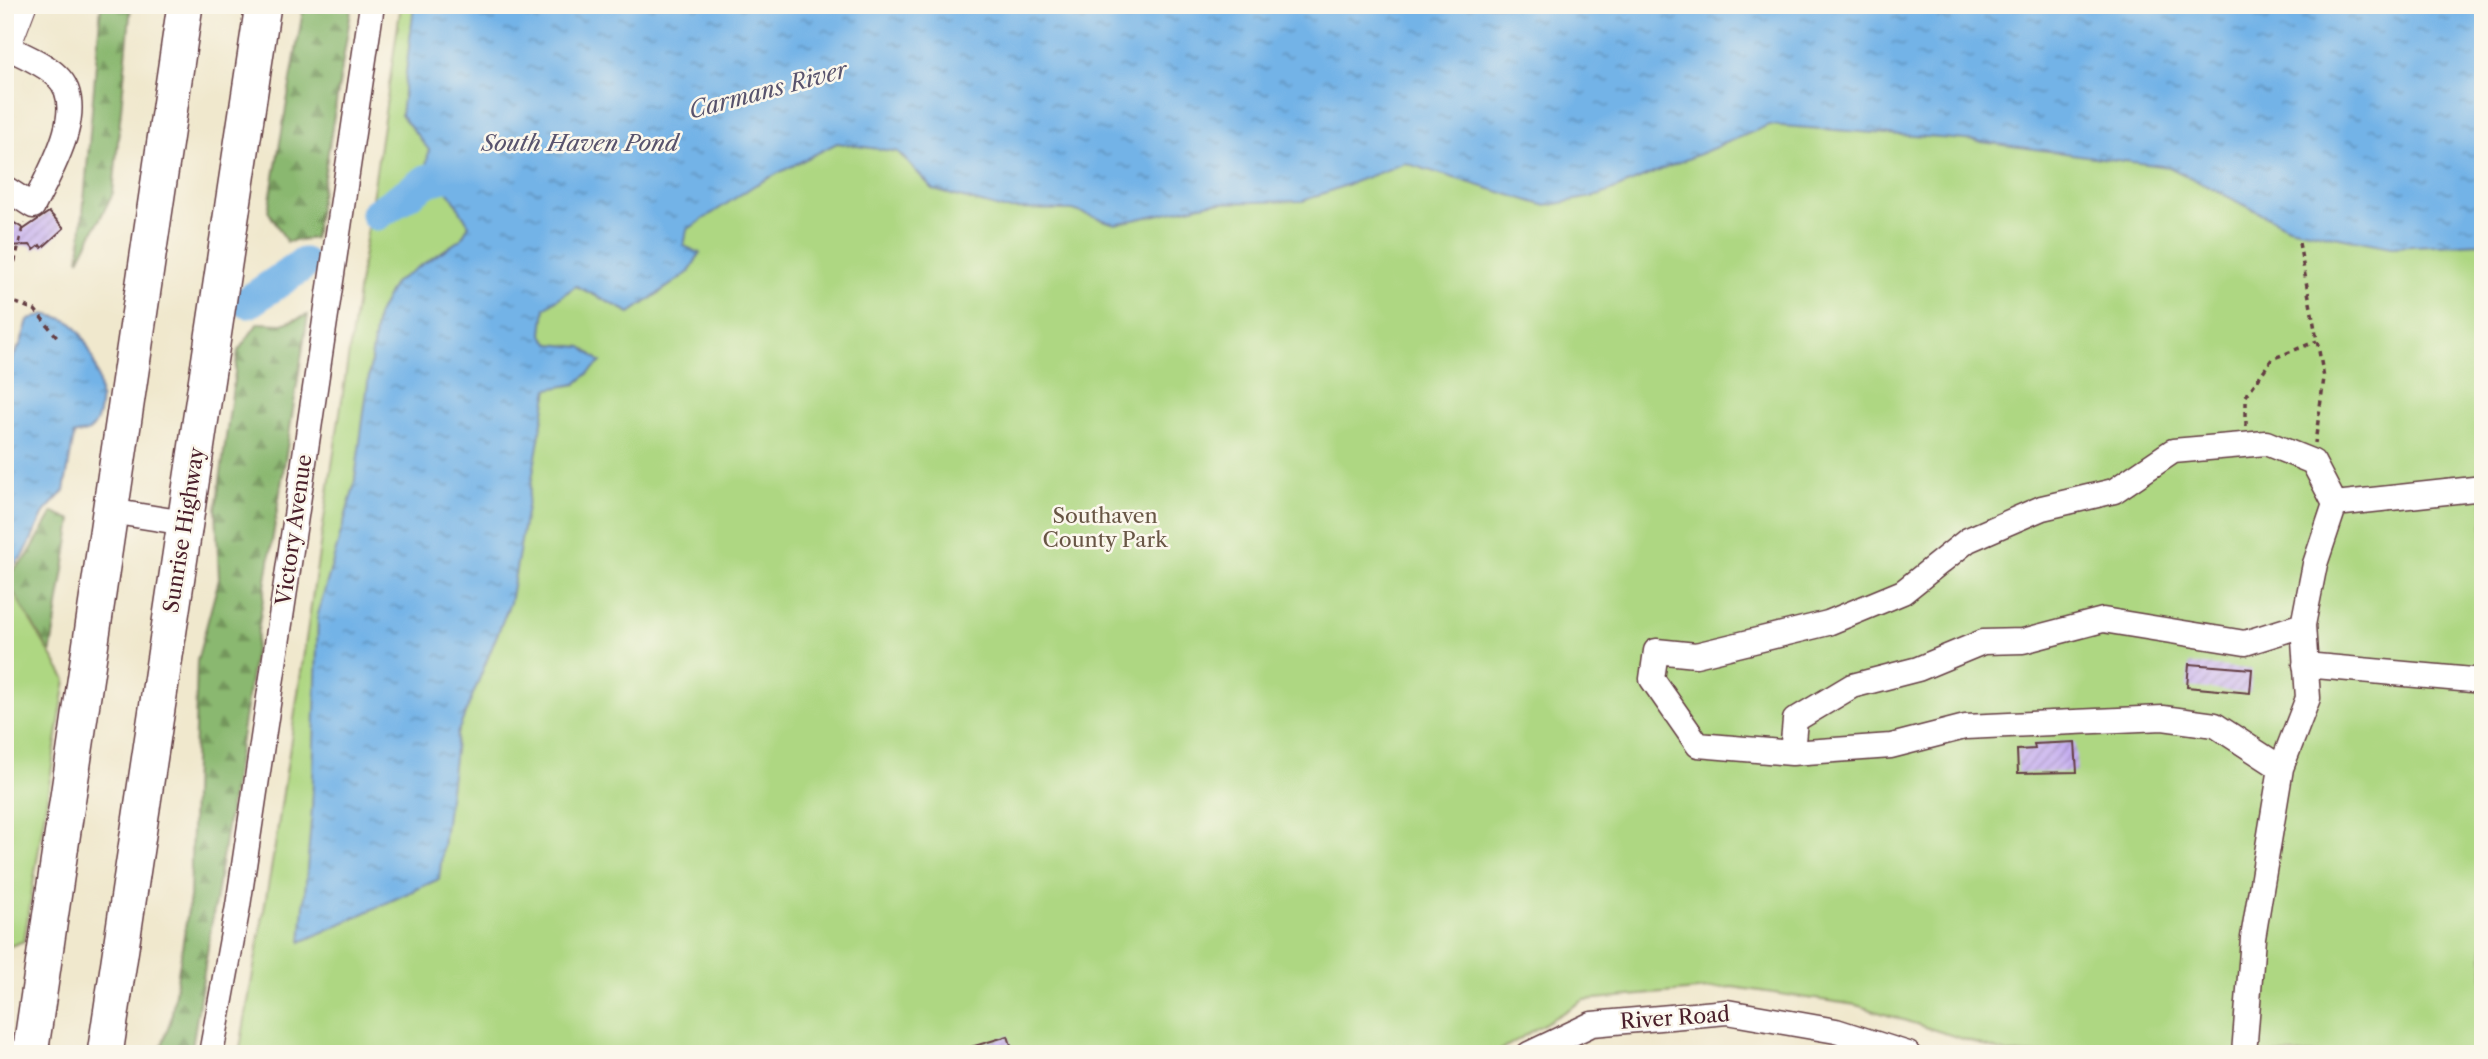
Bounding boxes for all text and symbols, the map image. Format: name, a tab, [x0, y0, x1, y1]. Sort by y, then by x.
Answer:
water label: Carmans River	[686, 55, 852, 125]
water label: South Haven Pond	[480, 129, 681, 157]
street label: Sunrise Highway	[158, 445, 209, 615]
street label: Victory Avenue	[270, 453, 316, 608]
park label: Southaven County Park	[1043, 503, 1168, 552]
street label: River Road	[1619, 1001, 1731, 1034]

